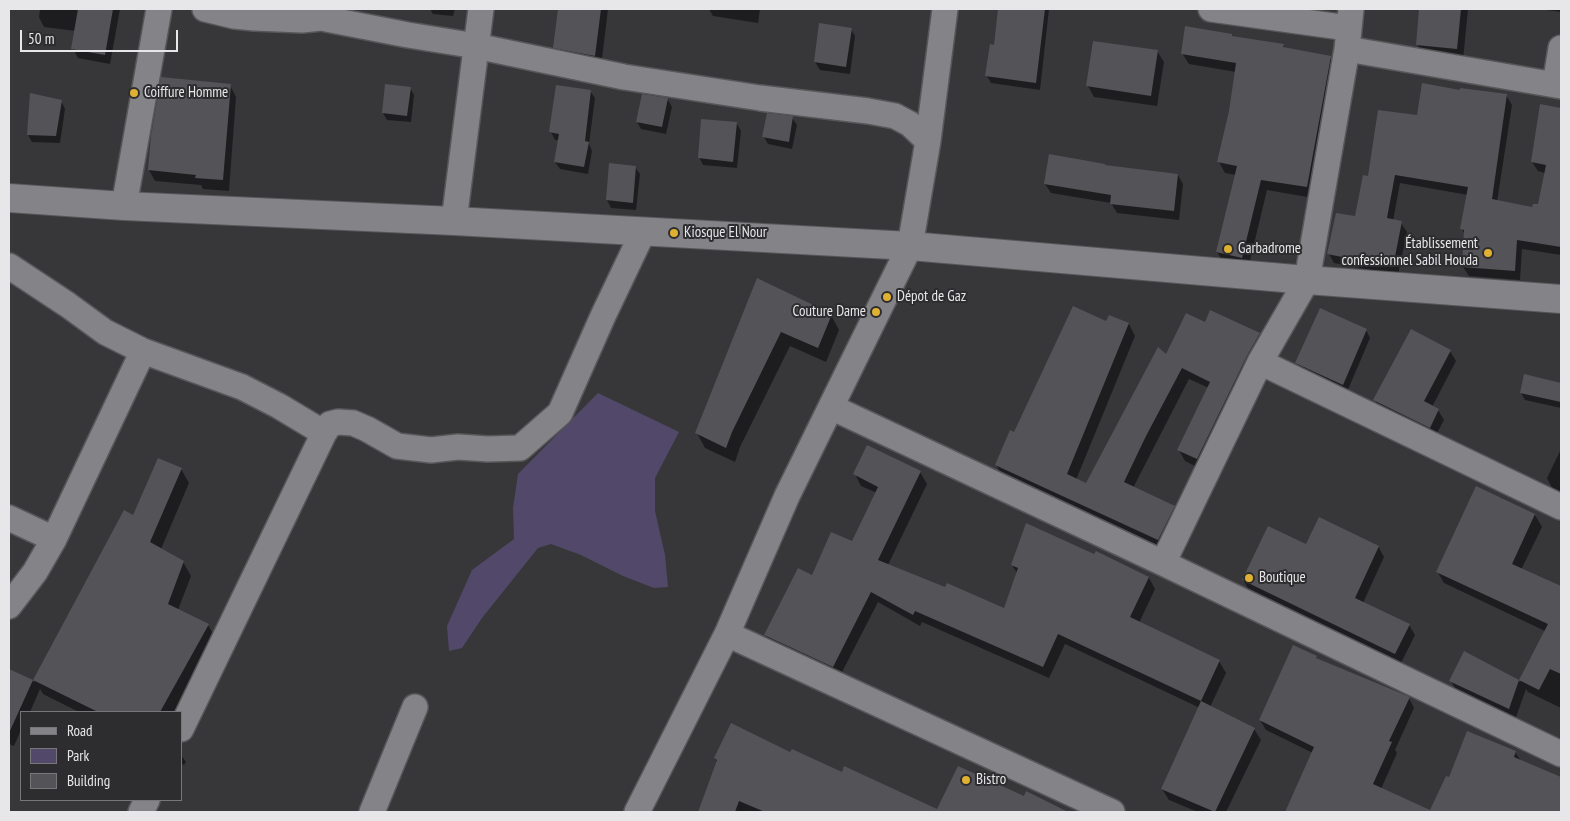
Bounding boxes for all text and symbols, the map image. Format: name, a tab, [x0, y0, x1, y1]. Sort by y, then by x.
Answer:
scale bar	[22, 20, 180, 52]
text: 50 m	[28, 29, 54, 48]
place label: Coiffure Homme	[144, 84, 228, 102]
marker: Coiffure Homme	[128, 87, 140, 99]
place label: Kiosque El Nour	[684, 224, 767, 242]
marker: Kiosque El Nour	[668, 227, 680, 239]
place label: Établissement confessionnel Sabil Houda	[1342, 235, 1478, 270]
place label: Garbadrome	[1238, 240, 1301, 258]
marker: Garbadrome	[1222, 243, 1234, 255]
marker: Établissement confessionnel Sabil Houda	[1482, 247, 1494, 259]
place label: Dépot de Gaz	[897, 288, 966, 306]
marker: Dépot de Gaz	[881, 291, 893, 303]
place label: Couture Dame	[793, 303, 866, 321]
marker: Couture Dame	[870, 306, 882, 318]
place label: Boutique	[1259, 569, 1306, 587]
marker: Boutique	[1243, 572, 1255, 584]
legend	[20, 711, 182, 801]
text: Road	[67, 721, 93, 740]
text: Park	[67, 746, 89, 765]
text: Building	[67, 771, 110, 790]
place label: Bistro	[976, 771, 1006, 789]
marker: Bistro	[960, 774, 972, 786]

